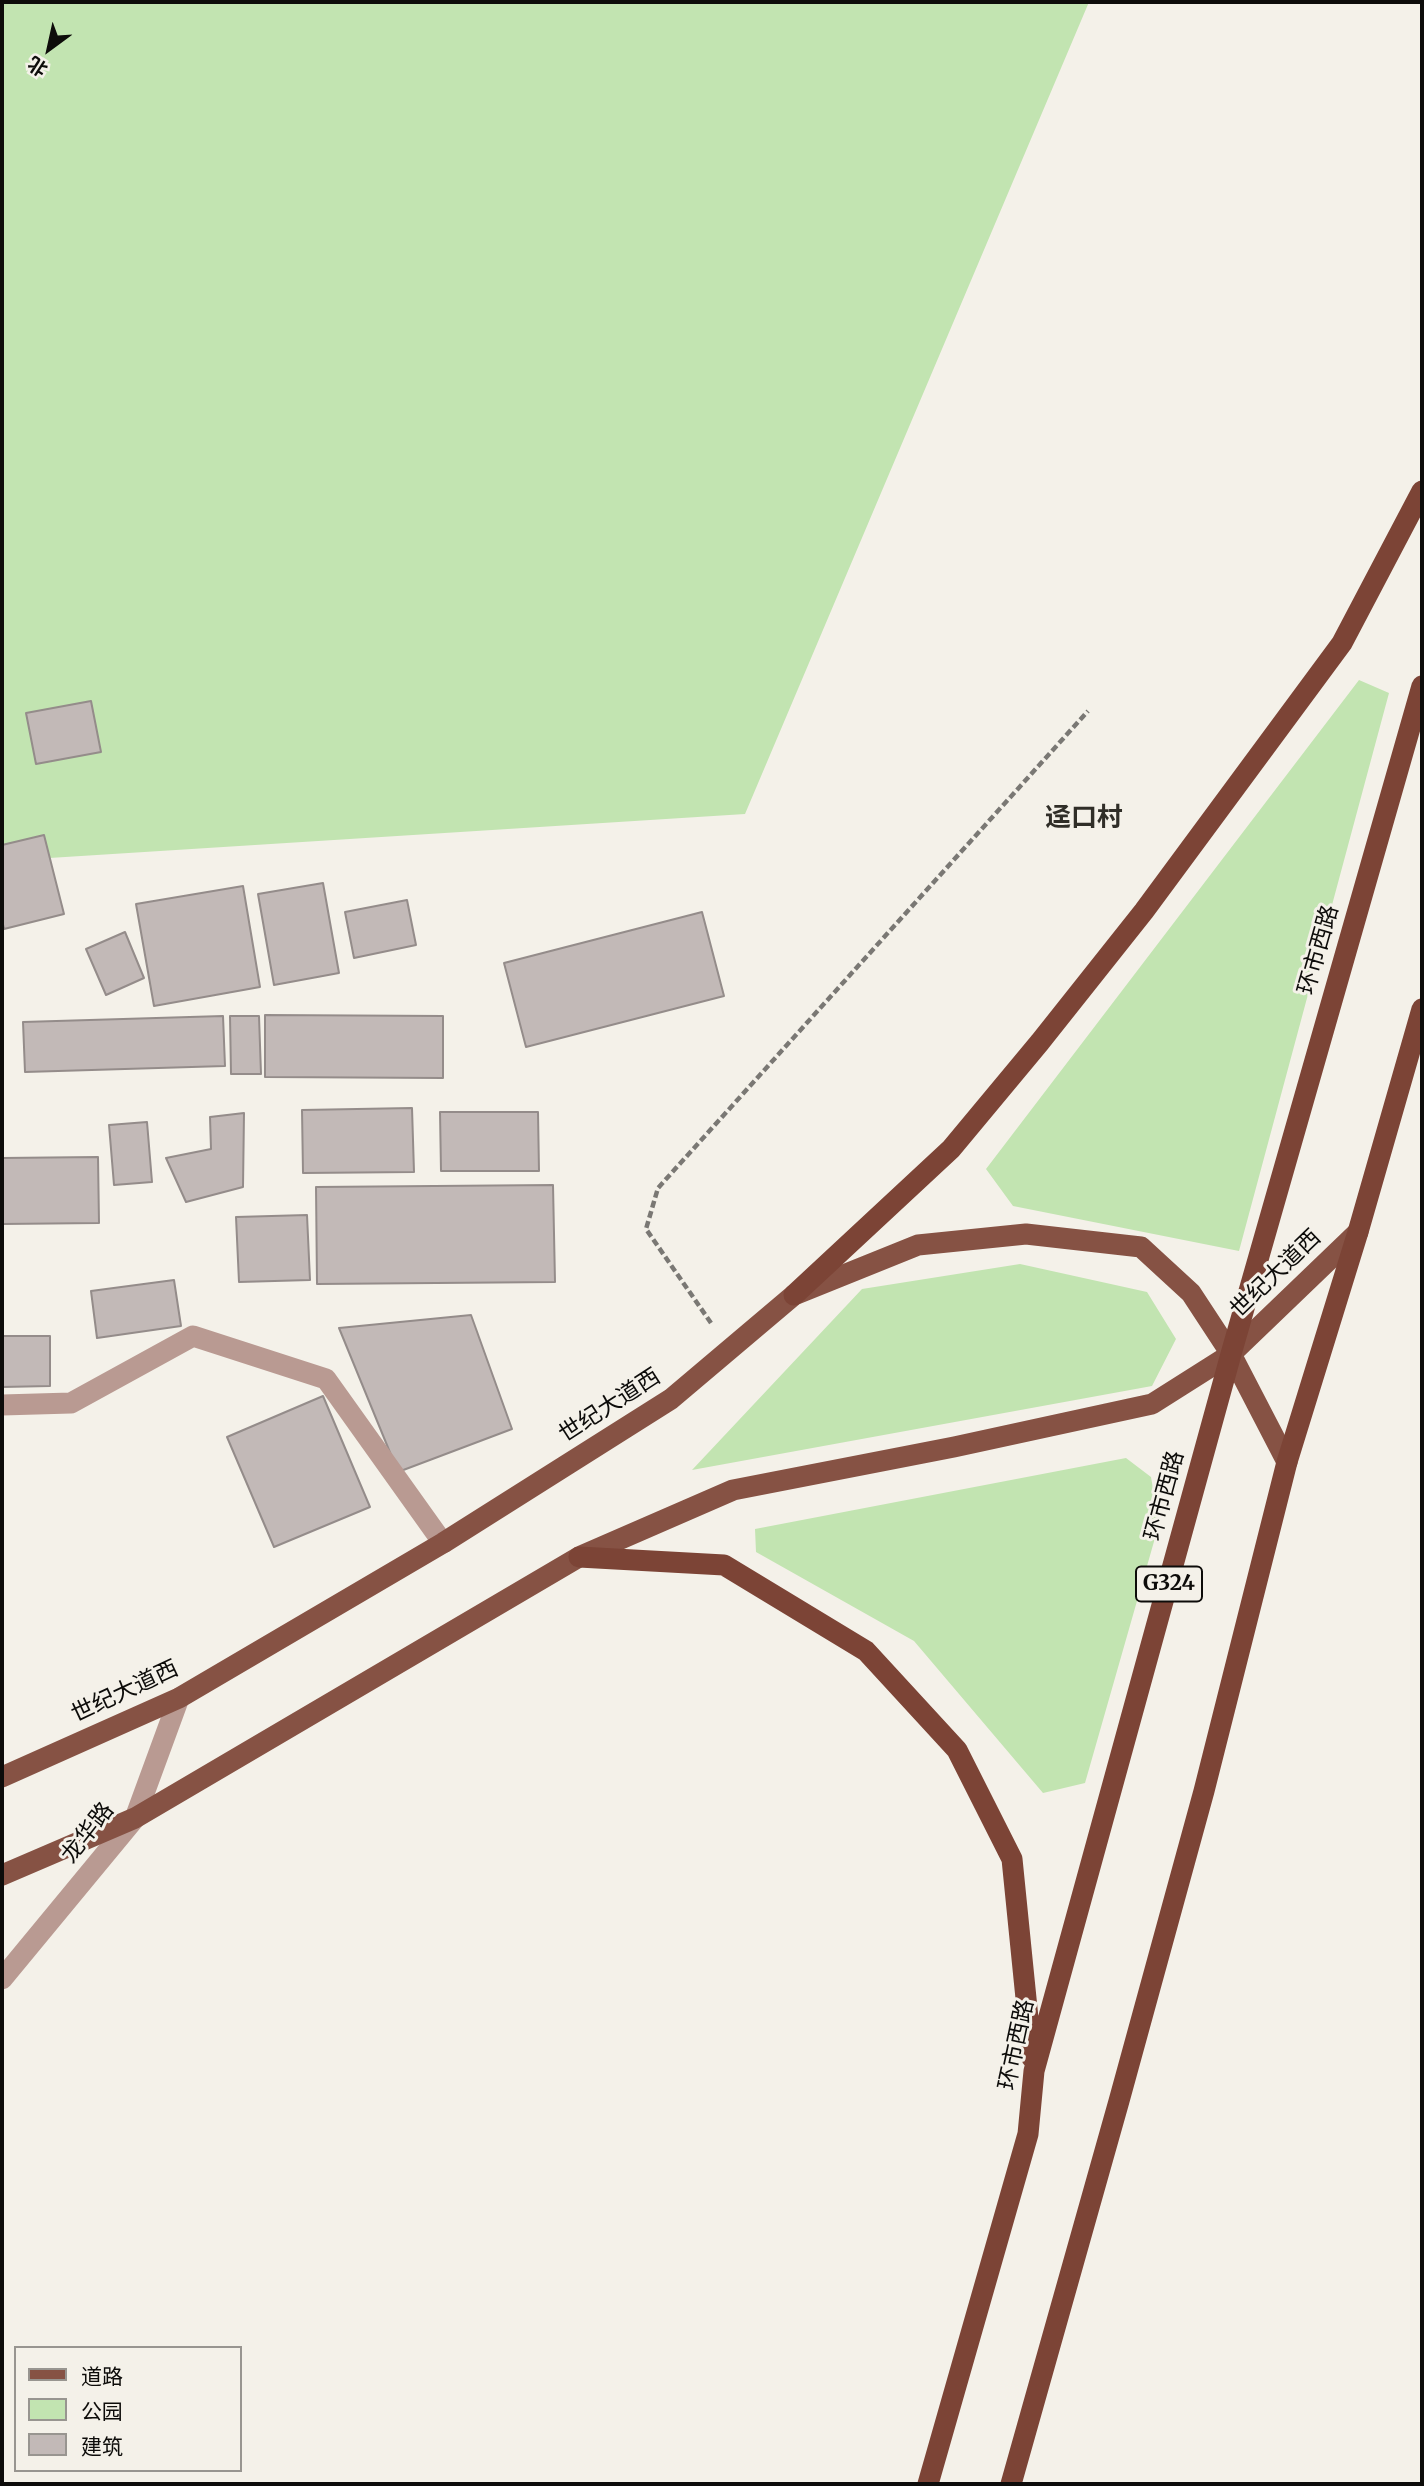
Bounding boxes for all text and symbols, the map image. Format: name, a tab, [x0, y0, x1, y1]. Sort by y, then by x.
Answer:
north arrow	[14, 14, 84, 84]
text: 北	[23, 51, 52, 82]
district label: 迳口村	[1045, 803, 1123, 835]
street label: 环市西路	[1293, 902, 1345, 998]
street label: 世纪大道西	[1225, 1224, 1327, 1324]
street label: 世纪大道西	[554, 1363, 666, 1449]
street label: 环市西路	[1140, 1448, 1190, 1544]
road number: G324	[1136, 1566, 1202, 1602]
street label: 世纪大道西	[67, 1655, 183, 1729]
street label: 龙华路	[56, 1797, 120, 1869]
street label: 环市西路	[994, 1997, 1040, 2093]
legend	[14, 2346, 242, 2472]
text: 道路	[81, 2363, 123, 2390]
text: 公园	[81, 2398, 123, 2425]
text: 建筑	[81, 2433, 123, 2460]

